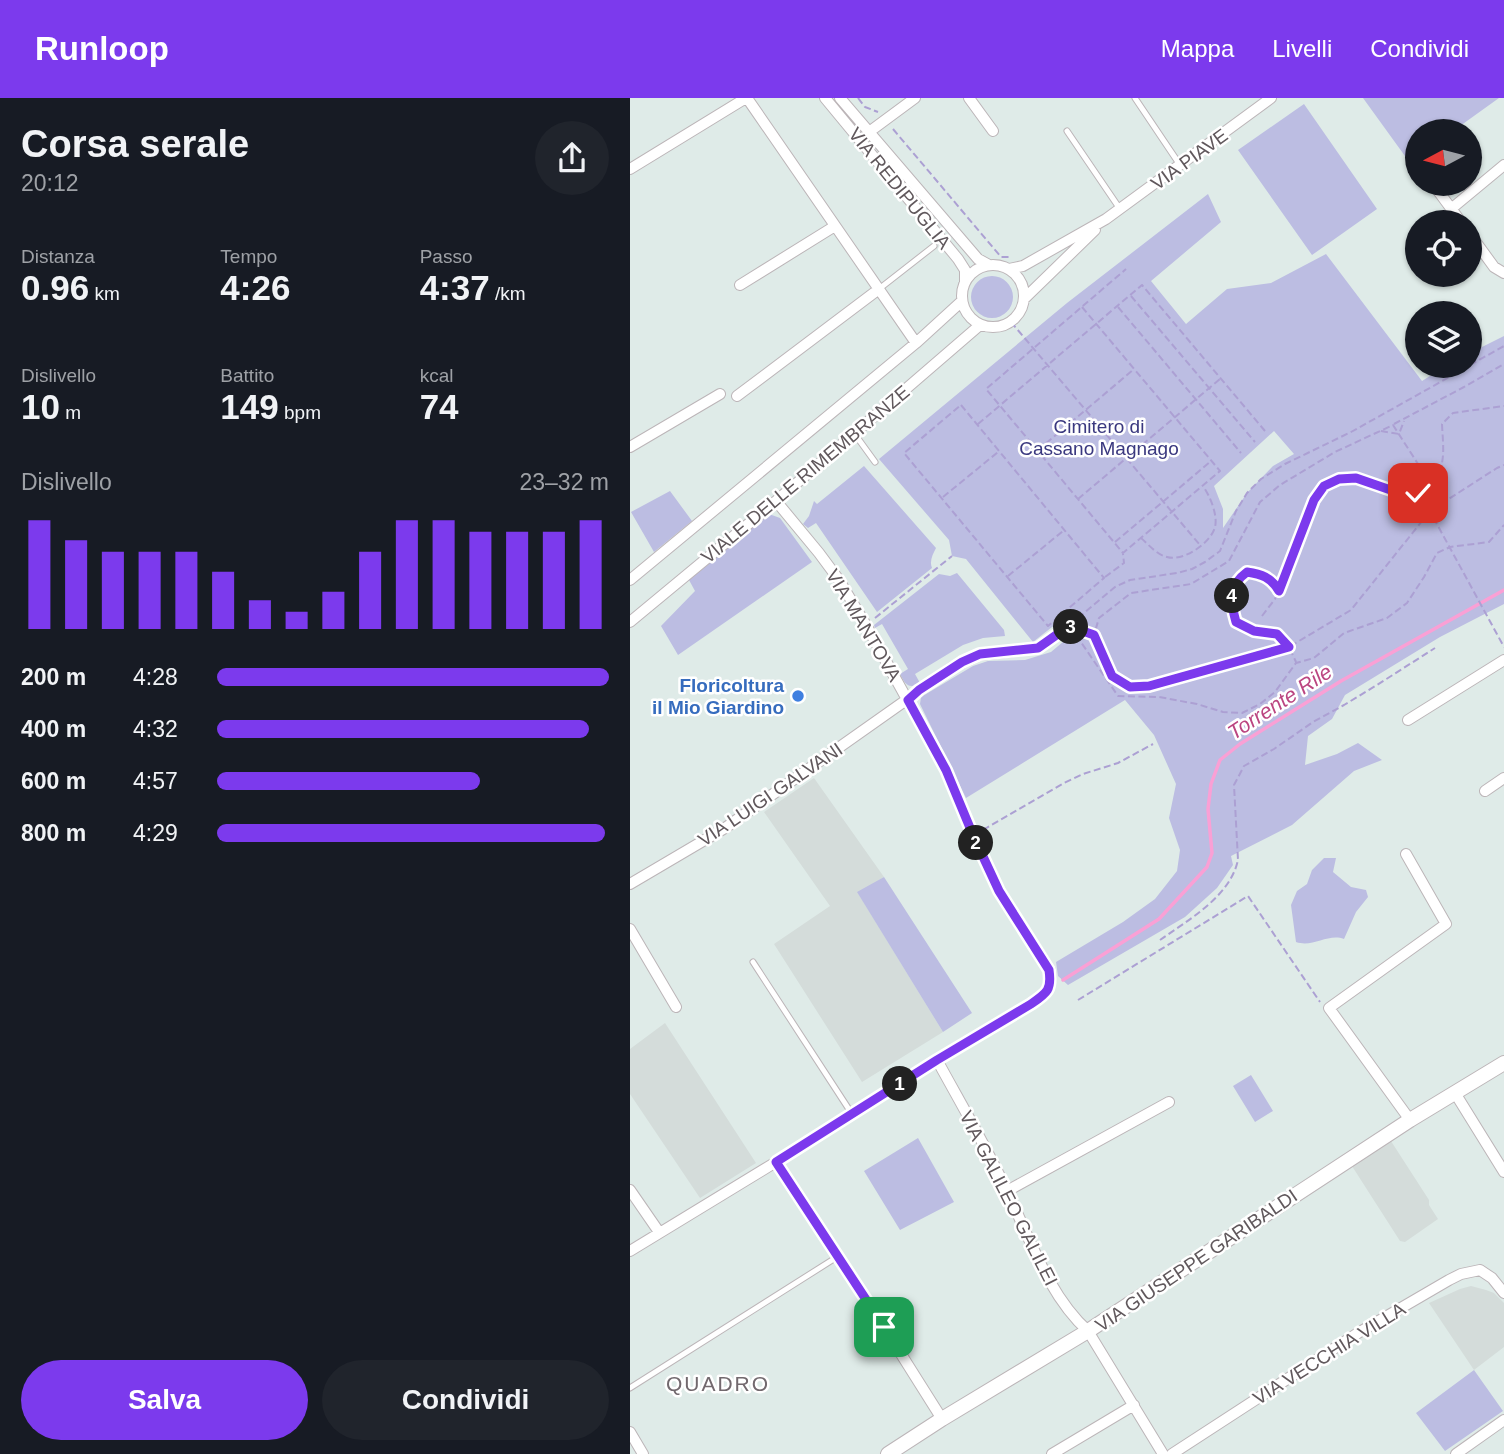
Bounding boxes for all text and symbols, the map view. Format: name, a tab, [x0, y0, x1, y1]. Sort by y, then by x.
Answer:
text: Runloop	[35, 30, 169, 67]
text: Mappa	[1161, 35, 1234, 62]
text: Livelli	[1272, 35, 1332, 62]
text: Condividi	[1370, 35, 1469, 62]
north arrow	[1405, 119, 1482, 196]
map controls	[1405, 119, 1482, 378]
button: share	[535, 121, 609, 195]
text: Corsa serale	[21, 123, 249, 165]
street label: VIA REDIPUGLIA	[844, 123, 955, 253]
street label: VIA PIAVE	[1147, 125, 1232, 194]
text: 20:12	[21, 170, 79, 196]
button: locate	[1405, 210, 1482, 287]
text: Distanza	[21, 246, 95, 267]
text: Tempo	[220, 246, 277, 267]
text: Passo	[420, 246, 472, 267]
text: 0.96	[21, 268, 89, 307]
text: 4:26	[220, 268, 290, 307]
text: 4:37	[420, 268, 490, 307]
text: km	[89, 283, 120, 304]
text: /km	[490, 283, 526, 304]
button: layers	[1405, 301, 1482, 378]
text: Dislivello	[21, 365, 96, 386]
text: Battito	[220, 365, 274, 386]
text: kcal	[420, 365, 453, 386]
street label: VIALE DELLE RIMEMBRANZE	[697, 381, 914, 568]
text: 10	[21, 387, 60, 426]
text: 149	[220, 387, 279, 426]
text: 74	[420, 387, 459, 426]
text: m	[60, 402, 81, 423]
text: bpm	[279, 402, 321, 423]
park label: Cimitero di Cassano Magnago	[1019, 416, 1179, 459]
pin	[1388, 463, 1448, 523]
text: Dislivello	[21, 469, 112, 495]
text: 23–32 m	[519, 469, 609, 495]
icon: check	[1399, 474, 1437, 512]
street label: VIA MANTOVA	[822, 565, 905, 685]
pin: 4	[1214, 578, 1250, 614]
text: 4	[1226, 585, 1237, 606]
pin: 3	[1054, 610, 1088, 644]
text: 3	[1065, 616, 1076, 637]
water label: Torrente Rile	[1223, 659, 1336, 744]
text: 200 m	[21, 664, 86, 690]
text: 4:28	[133, 664, 178, 690]
place label: Floricoltura il Mio Giardino	[652, 675, 784, 718]
marker: Floricoltura il Mio Giardino	[790, 688, 806, 704]
text: 400 m	[21, 716, 86, 742]
text: 4:32	[133, 716, 178, 742]
street label: VIA LUIGI GALVANI	[694, 738, 846, 850]
text: 600 m	[21, 768, 86, 794]
text: 4:57	[133, 768, 178, 794]
text: 800 m	[21, 820, 86, 846]
text: 4:29	[133, 820, 178, 846]
pin: 2	[958, 826, 994, 860]
text: 2	[970, 832, 981, 853]
pin: 1	[882, 1066, 918, 1102]
text: 1	[894, 1073, 905, 1094]
street label: VIA GALILEO GALILEI	[955, 1107, 1062, 1289]
street label: VIA GIUSEPPE GARIBALDI	[1091, 1185, 1301, 1336]
pin	[854, 1297, 914, 1357]
street label: VIA VECCHIA VILLA	[1249, 1298, 1409, 1409]
icon: arrive	[865, 1308, 903, 1346]
button: Salva	[21, 1360, 308, 1440]
button: Condividi	[322, 1360, 609, 1440]
district label: QUADRO	[666, 1372, 770, 1395]

